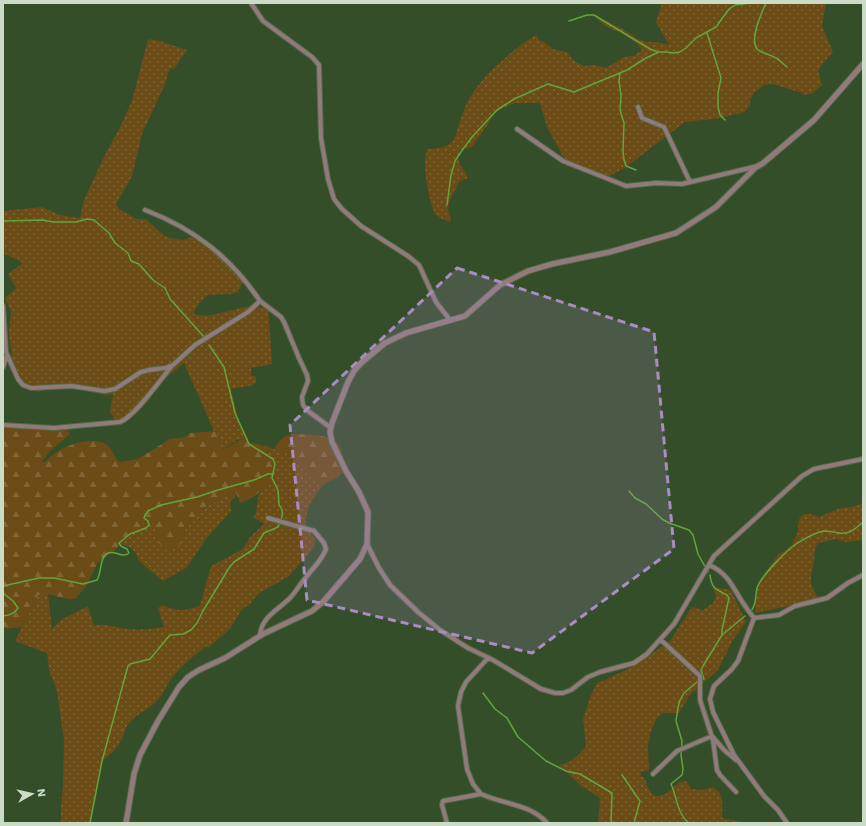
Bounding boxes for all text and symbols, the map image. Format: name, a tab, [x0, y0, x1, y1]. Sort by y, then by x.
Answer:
north arrow	[12, 774, 52, 814]
text: N	[34, 788, 48, 798]

